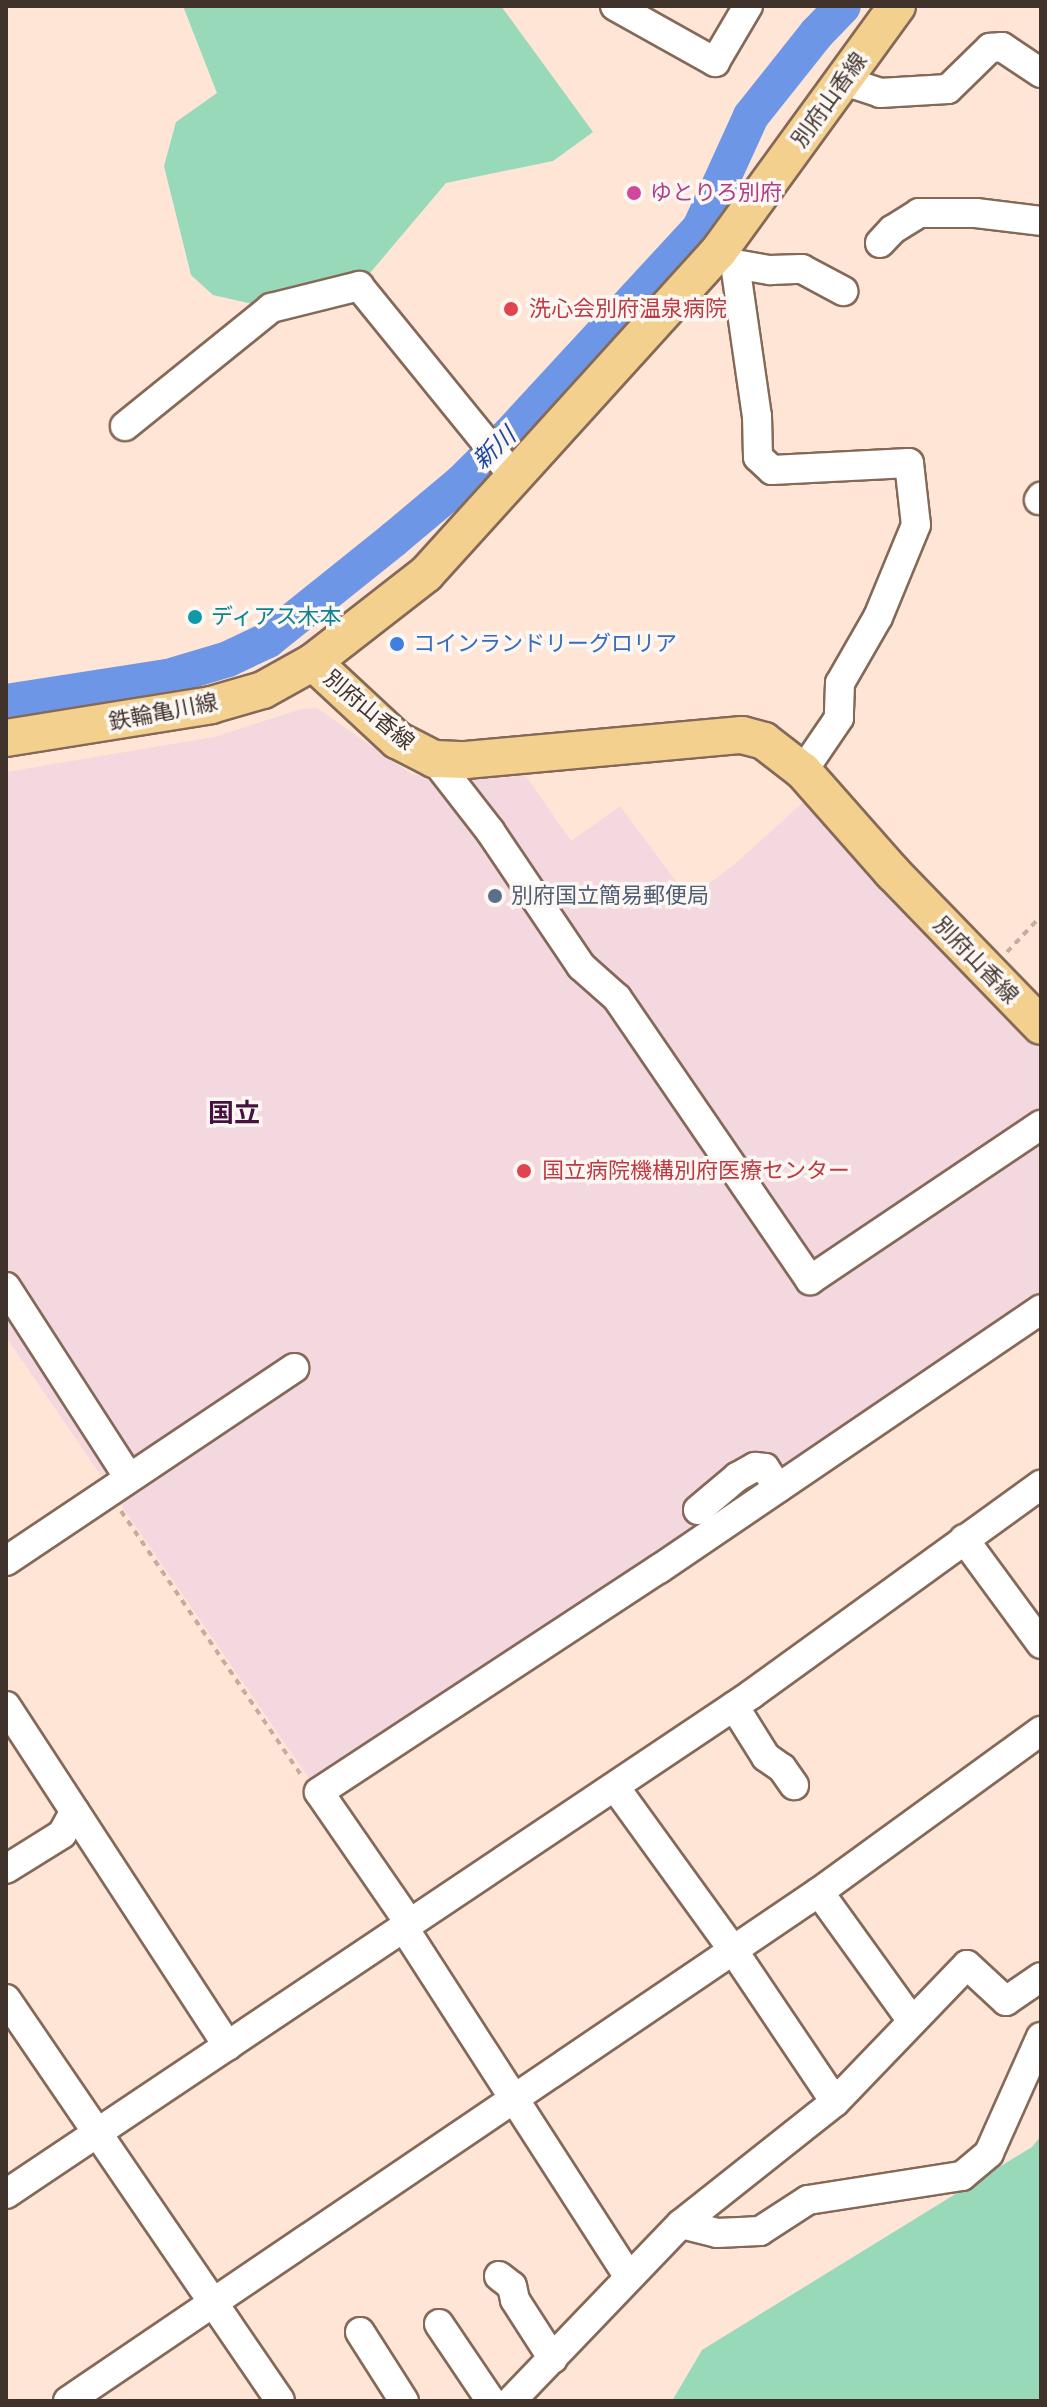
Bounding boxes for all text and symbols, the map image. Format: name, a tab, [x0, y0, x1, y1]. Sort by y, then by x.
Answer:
street label: 別府山香線	[786, 48, 872, 152]
place label: ゆとりろ別府	[650, 180, 782, 206]
marker: ゆとりろ別府	[625, 184, 643, 202]
place label: 洗心会別府温泉病院	[529, 296, 727, 322]
marker: 洗心会別府温泉病院	[500, 298, 522, 320]
water label: 新川	[467, 421, 521, 475]
place label: ディアス木本	[211, 604, 343, 630]
marker: ディアス木本	[186, 608, 204, 626]
place label: コインランドリーグロリア	[413, 631, 677, 657]
marker: コインランドリーグロリア	[388, 635, 406, 653]
street label: 別府山香線	[318, 665, 420, 755]
street label: 鉄輪亀川線	[106, 689, 220, 735]
place label: 別府国立簡易郵便局	[511, 883, 709, 909]
marker: 別府国立簡易郵便局	[486, 887, 504, 905]
street label: 別府山香線	[928, 911, 1024, 1009]
district label: 国立	[208, 1098, 260, 1130]
place label: 国立病院機構別府医療センター	[542, 1158, 850, 1184]
marker: 国立病院機構別府医療センター	[513, 1160, 535, 1182]

